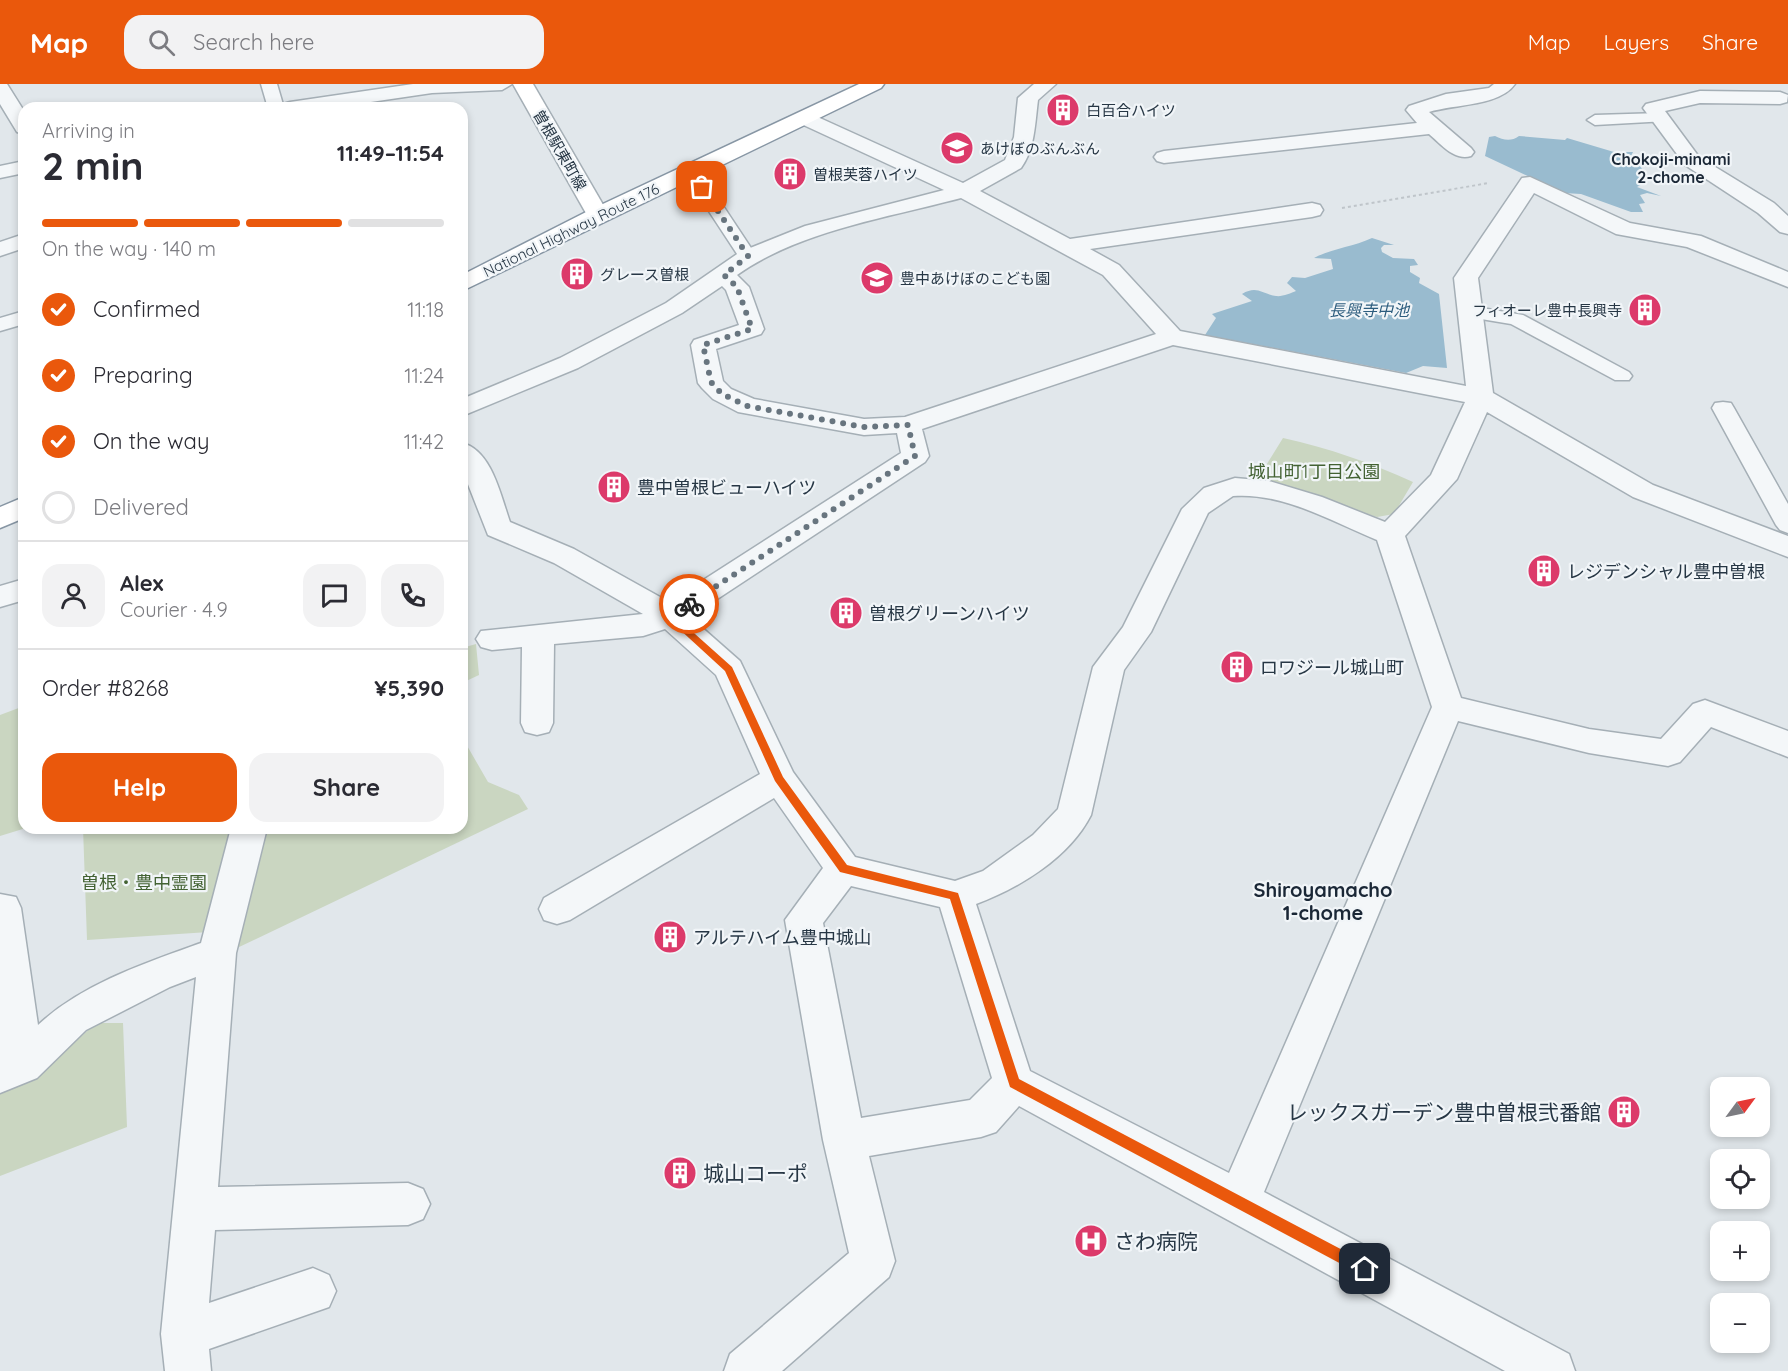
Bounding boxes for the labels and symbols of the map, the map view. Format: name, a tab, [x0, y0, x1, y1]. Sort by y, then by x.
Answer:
building icon: 白百合ハイツ	[1045, 92, 1081, 128]
place label: 白百合ハイツ	[1086, 101, 1176, 120]
street label: 曽根駅東町線	[529, 106, 591, 194]
school or university icon: あけぼのぶんぶん	[939, 130, 975, 166]
place label: あけぼのぶんぶん	[980, 139, 1100, 158]
district label: Chokoji-minami 2-chome	[1611, 149, 1731, 187]
building icon: 曽根芙蓉ハイツ	[772, 156, 808, 192]
pin	[676, 161, 727, 212]
place label: 曽根芙蓉ハイツ	[813, 165, 918, 184]
street label: National Highway Route 176	[480, 179, 662, 281]
building icon: グレース曽根	[559, 256, 595, 292]
school or university icon: 豊中あけぼのこども園	[859, 260, 895, 296]
place label: グレース曽根	[600, 265, 689, 284]
place label: 豊中あけぼのこども園	[900, 269, 1050, 288]
building icon: フィオーレ豊中長興寺	[1627, 292, 1663, 328]
water label: 長興寺中池	[1329, 300, 1411, 320]
place label: フィオーレ豊中長興寺	[1472, 301, 1622, 320]
park label: 城山町1丁目公園	[1248, 460, 1380, 483]
building icon: 豊中曽根ビューハイツ	[596, 469, 632, 505]
place label: 豊中曽根ビューハイツ	[637, 476, 816, 499]
building icon: レジデンシャル豊中曽根	[1526, 553, 1562, 589]
place label: レジデンシャル豊中曽根	[1567, 560, 1765, 583]
courier	[659, 574, 719, 634]
building icon: 曽根グリーンハイツ	[828, 595, 864, 631]
place label: 曽根グリーンハイツ	[869, 602, 1030, 625]
building icon: ロワジール城山町	[1219, 649, 1255, 685]
place label: ロワジール城山町	[1260, 656, 1404, 679]
park label: 曽根・豊中霊園	[81, 871, 207, 894]
district label: Shiroyamacho 1-chome	[1254, 877, 1393, 925]
building icon: アルテハイム豊中城山	[652, 919, 688, 955]
place label: アルテハイム豊中城山	[693, 926, 872, 949]
north arrow	[1710, 1077, 1770, 1137]
building icon: レックスガーデン豊中曽根弐番館	[1606, 1094, 1642, 1130]
place label: レックスガーデン豊中曽根弐番館	[1287, 1099, 1601, 1125]
building icon: 城山コーポ	[662, 1155, 698, 1191]
place label: 城山コーポ	[703, 1160, 808, 1186]
hospital icon: さわ病院	[1073, 1223, 1109, 1259]
place label: さわ病院	[1114, 1228, 1198, 1254]
pin	[1339, 1243, 1390, 1294]

